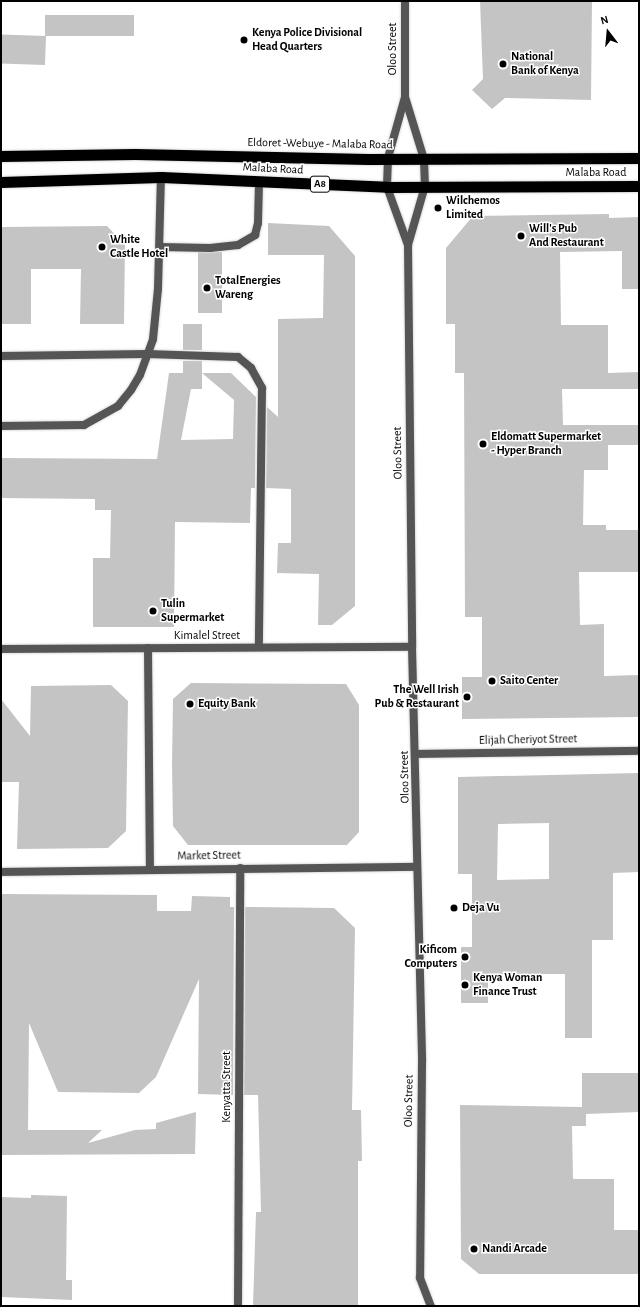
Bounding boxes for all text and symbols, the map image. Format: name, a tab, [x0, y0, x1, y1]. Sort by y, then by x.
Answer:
north arrow	[588, 12, 628, 52]
text: N	[599, 14, 610, 26]
street label: Oloo Street	[386, 23, 400, 75]
place label: Kenya Police Divisional Head Quarters	[252, 26, 362, 54]
marker: Kenya Police Divisional Head Quarters	[239, 35, 249, 45]
place label: National Bank of Kenya	[511, 50, 579, 78]
marker: National Bank of Kenya	[498, 59, 508, 69]
street label: Eldoret -Webuye - Malaba Road	[247, 136, 393, 152]
street label: Malaba Road	[242, 160, 304, 178]
street label: Malaba Road	[566, 166, 626, 180]
road number: A8	[309, 175, 331, 193]
place label: Wilchemos Limited	[446, 194, 500, 222]
marker: Wilchemos Limited	[433, 203, 443, 213]
place label: Will's Pub And Restaurant	[529, 222, 604, 250]
marker: Will's Pub And Restaurant	[516, 231, 526, 241]
place label: White Castle Hotel	[110, 233, 168, 261]
marker: White Castle Hotel	[97, 242, 107, 252]
place label: TotalEnergies Wareng	[215, 274, 281, 302]
marker: TotalEnergies Wareng	[202, 283, 212, 293]
street label: Oloo Street	[390, 427, 406, 479]
place label: Eldomatt Supermarket - Hyper Branch	[491, 430, 601, 458]
marker: Eldomatt Supermarket - Hyper Branch	[478, 439, 488, 449]
place label: Tulin Supermarket	[161, 597, 224, 625]
marker: Tulin Supermarket	[148, 606, 158, 616]
street label: Kimalel Street	[174, 629, 240, 643]
place label: Saito Center	[500, 674, 558, 688]
marker: Saito Center	[487, 676, 497, 686]
place label: The Well Irish Pub & Restaurant	[375, 683, 459, 711]
marker: The Well Irish Pub & Restaurant	[462, 692, 472, 702]
place label: Equity Bank	[198, 697, 256, 711]
marker: Equity Bank	[185, 699, 195, 709]
street label: Elijah Cheriyot Street	[479, 732, 577, 748]
street label: Oloo Street	[397, 751, 413, 803]
street label: Market Street	[177, 848, 241, 864]
place label: Deja Vu	[462, 901, 499, 915]
marker: Deja Vu	[449, 903, 459, 913]
place label: Kificom Computers	[405, 943, 457, 971]
marker: Kificom Computers	[460, 952, 470, 962]
place label: Kenya Woman Finance Trust	[473, 971, 542, 999]
marker: Kenya Woman Finance Trust	[460, 980, 470, 990]
street label: Kenyatta Street	[220, 1051, 234, 1123]
street label: Oloo Street	[401, 1075, 417, 1127]
place label: Nandi Arcade	[482, 1242, 547, 1256]
marker: Nandi Arcade	[469, 1244, 479, 1254]

